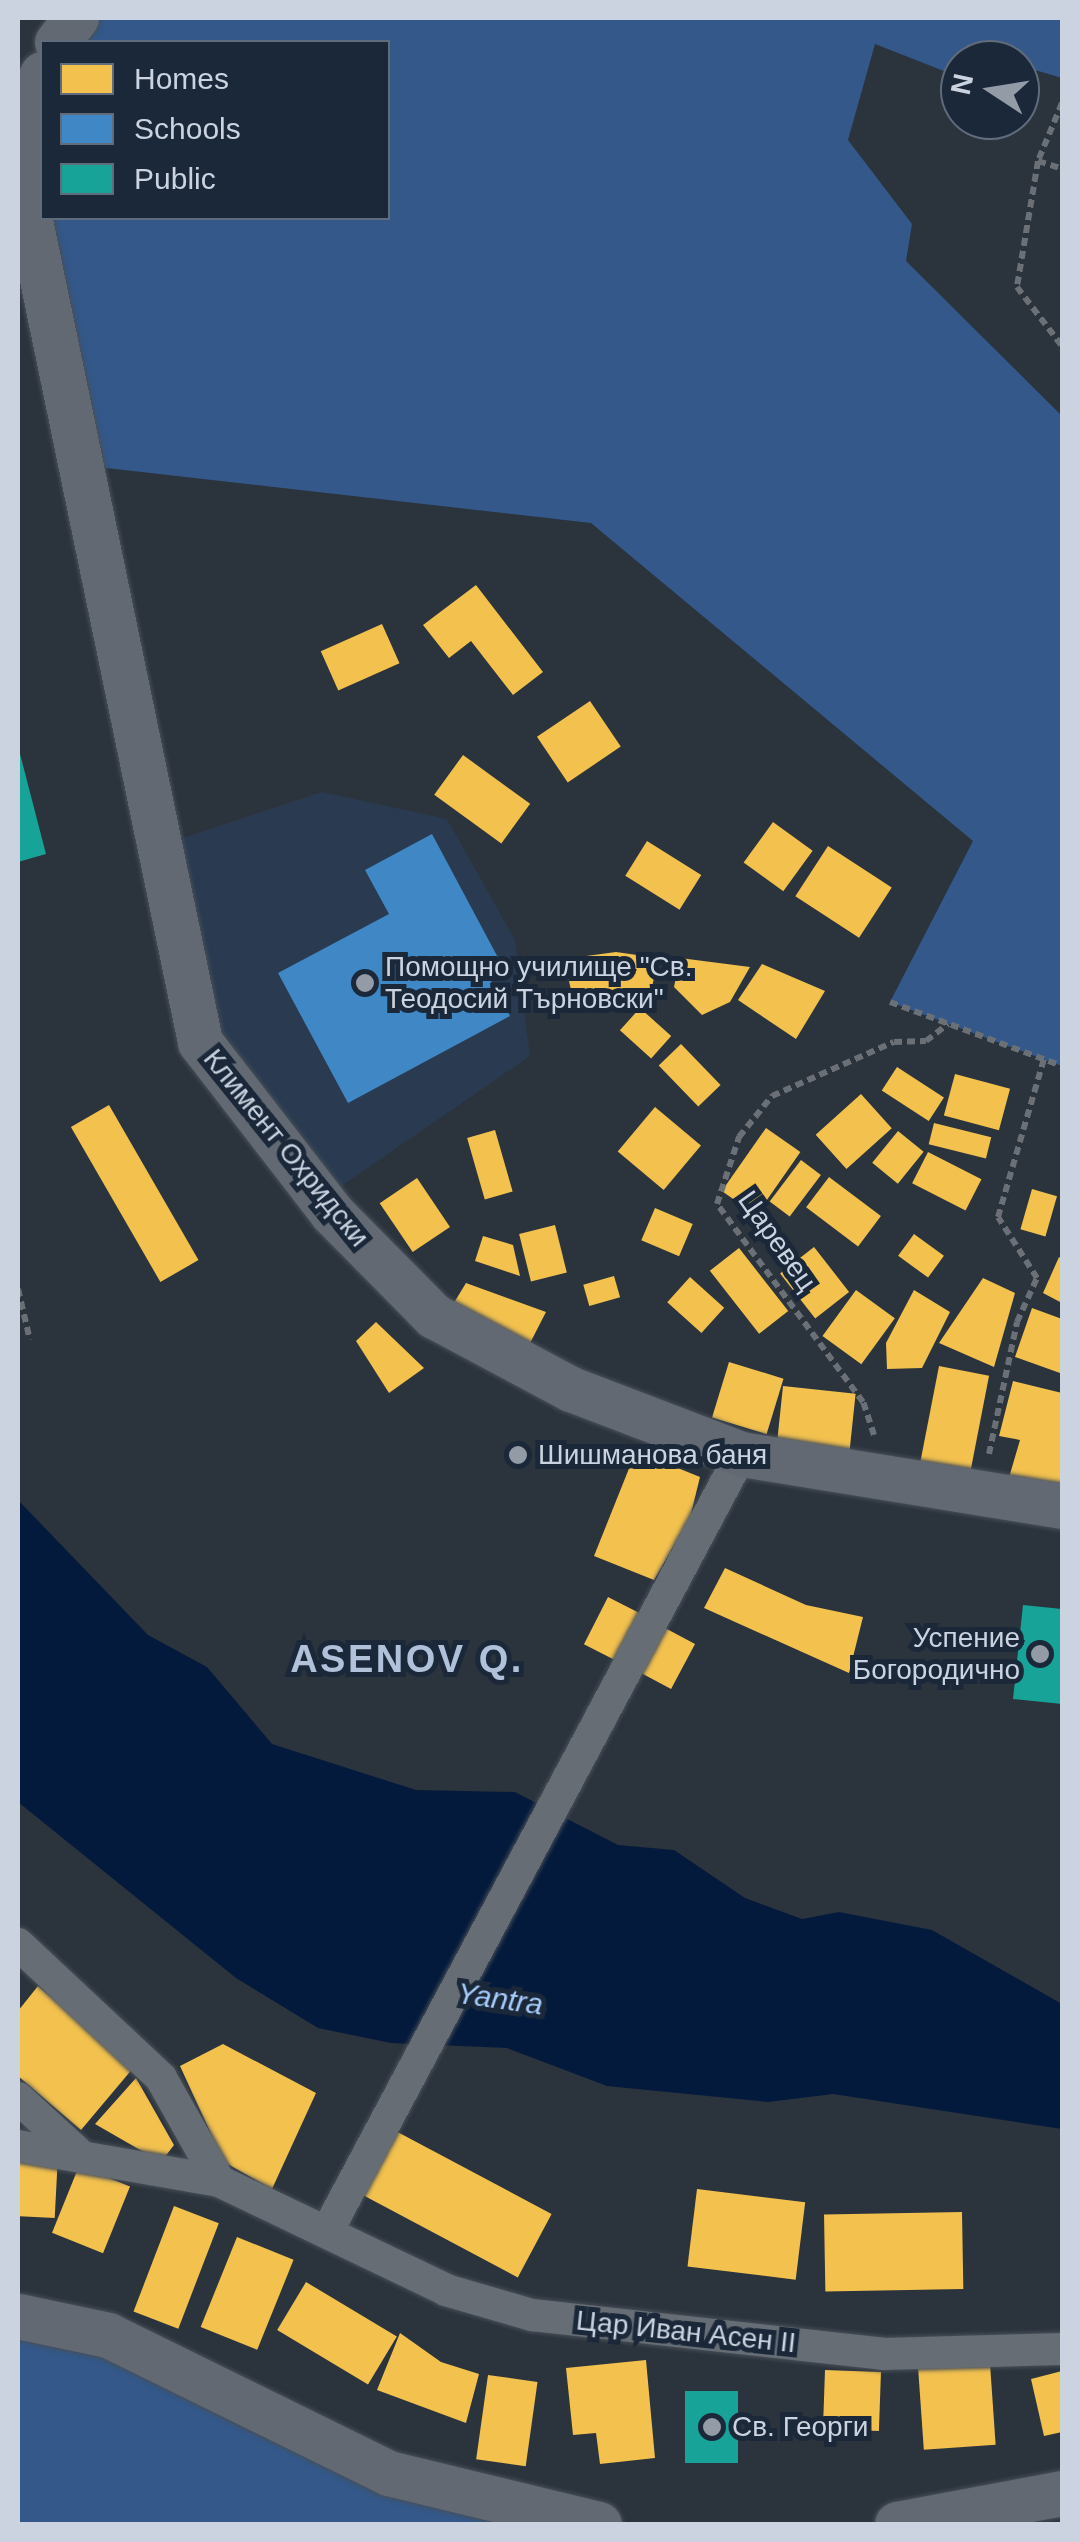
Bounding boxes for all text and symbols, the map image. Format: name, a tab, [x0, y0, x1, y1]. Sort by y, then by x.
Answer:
legend	[40, 40, 390, 220]
north arrow	[940, 40, 1040, 140]
text: Homes	[134, 62, 229, 95]
text: N	[945, 71, 979, 97]
text: Schools	[134, 112, 241, 145]
text: Public	[134, 162, 216, 195]
place label: Помощно училище "Св. Теодосий Търновски"	[385, 950, 692, 1016]
marker: Помощно училище "Св. Теодосий Търновски"	[354, 972, 376, 994]
street label: Климент Охридски	[196, 1043, 376, 1253]
street label: Царевец	[730, 1185, 824, 1297]
place label: Шишманова баня	[538, 1438, 767, 1472]
marker: Шишманова баня	[507, 1444, 529, 1466]
place label: Успение Богородично	[853, 1621, 1020, 1687]
district label: ASENOV Q.	[290, 1637, 524, 1683]
marker: Успение Богородично	[1029, 1643, 1051, 1665]
water label: Yantra	[455, 1975, 545, 2023]
street label: Цар Иван Асен II	[574, 2304, 798, 2360]
place label: Св. Георги	[732, 2410, 869, 2444]
marker: Св. Георги	[701, 2416, 723, 2438]

